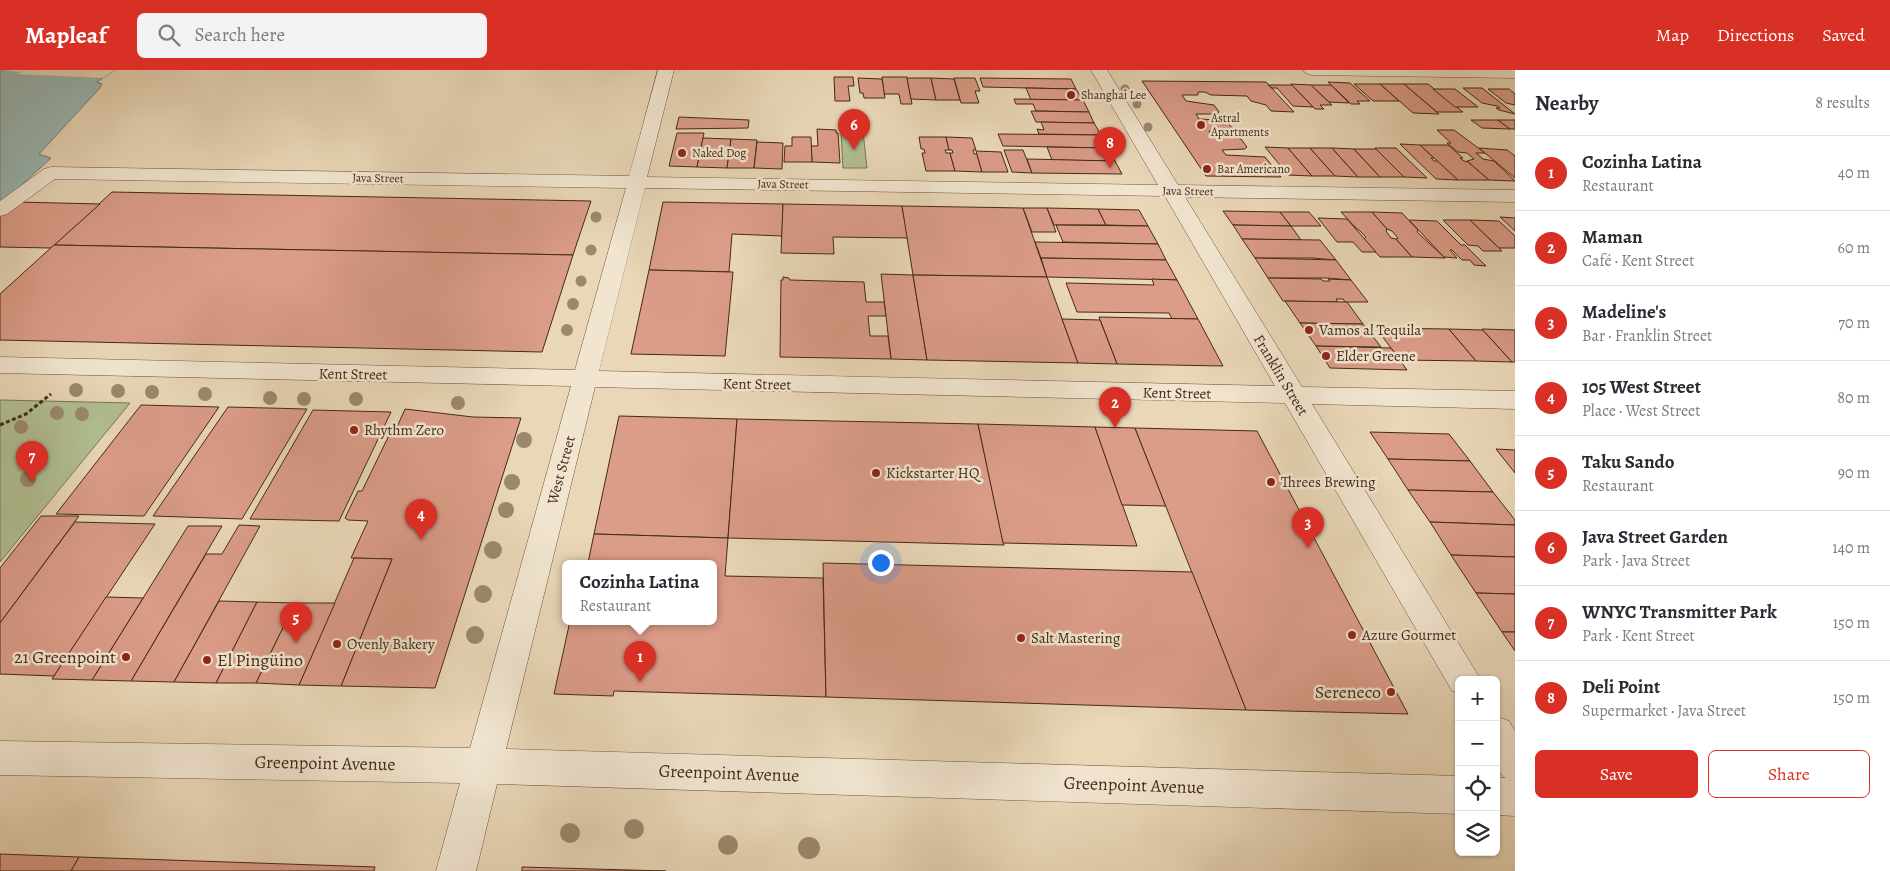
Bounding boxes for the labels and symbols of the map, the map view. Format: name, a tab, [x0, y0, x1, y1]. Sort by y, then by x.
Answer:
place label: Shanghai Lee	[1081, 87, 1146, 103]
marker: Shanghai Lee	[1065, 89, 1077, 101]
pin: 6	[838, 109, 870, 150]
place label: Astral Apartments	[1210, 110, 1269, 140]
marker: Astral Apartments	[1195, 119, 1207, 131]
pin: 8	[1094, 127, 1126, 168]
place label: Naked Dog	[692, 145, 746, 161]
marker: Naked Dog	[676, 147, 688, 159]
place label: Bar Americano	[1217, 161, 1290, 177]
marker: Bar Americano	[1201, 163, 1213, 175]
street label: Java Street	[352, 170, 404, 186]
street label: Java Street	[757, 176, 809, 192]
street label: Java Street	[1162, 183, 1214, 199]
place label: Vamos al Tequila	[1318, 320, 1421, 340]
marker: Vamos al Tequila	[1303, 324, 1315, 336]
street label: Franklin Street	[1249, 331, 1313, 419]
place label: Elder Greene	[1336, 346, 1416, 366]
marker: Elder Greene	[1320, 350, 1332, 362]
street label: Kent Street	[318, 363, 388, 385]
street label: Kent Street	[722, 373, 792, 395]
street label: Kent Street	[1142, 382, 1212, 404]
pin: 2	[1099, 387, 1131, 428]
place label: Rhythm Zero	[364, 420, 444, 440]
marker: Rhythm Zero	[348, 424, 360, 436]
street label: West Street	[542, 433, 580, 508]
pin: 7	[16, 441, 48, 482]
place label: Kickstarter HQ	[886, 463, 982, 483]
marker: Kickstarter HQ	[870, 467, 882, 479]
place label: Threes Brewing	[1281, 472, 1376, 492]
marker: Threes Brewing	[1265, 476, 1277, 488]
pin: 4	[405, 499, 437, 540]
pin: 3	[1292, 507, 1324, 548]
your location	[868, 550, 894, 576]
pin: 5	[280, 602, 312, 643]
place label: Azure Gourmet	[1361, 625, 1456, 645]
place label: Salt Mastering	[1031, 628, 1121, 648]
marker: Azure Gourmet	[1346, 629, 1358, 641]
marker: Salt Mastering	[1015, 632, 1027, 644]
place label: Ovenly Bakery	[347, 634, 435, 654]
marker: Ovenly Bakery	[331, 638, 343, 650]
pin: 1	[624, 641, 656, 682]
place label: 21 Greenpoint	[14, 645, 116, 669]
place label: El Pingüino	[217, 648, 303, 672]
marker: 21 Greenpoint	[120, 651, 132, 663]
marker: El Pingüino	[201, 654, 213, 666]
place label: Sereneco	[1315, 680, 1381, 704]
marker: Sereneco	[1385, 686, 1397, 698]
street label: Greenpoint Avenue	[254, 750, 396, 776]
street label: Greenpoint Avenue	[658, 759, 800, 787]
street label: Greenpoint Avenue	[1063, 771, 1205, 799]

